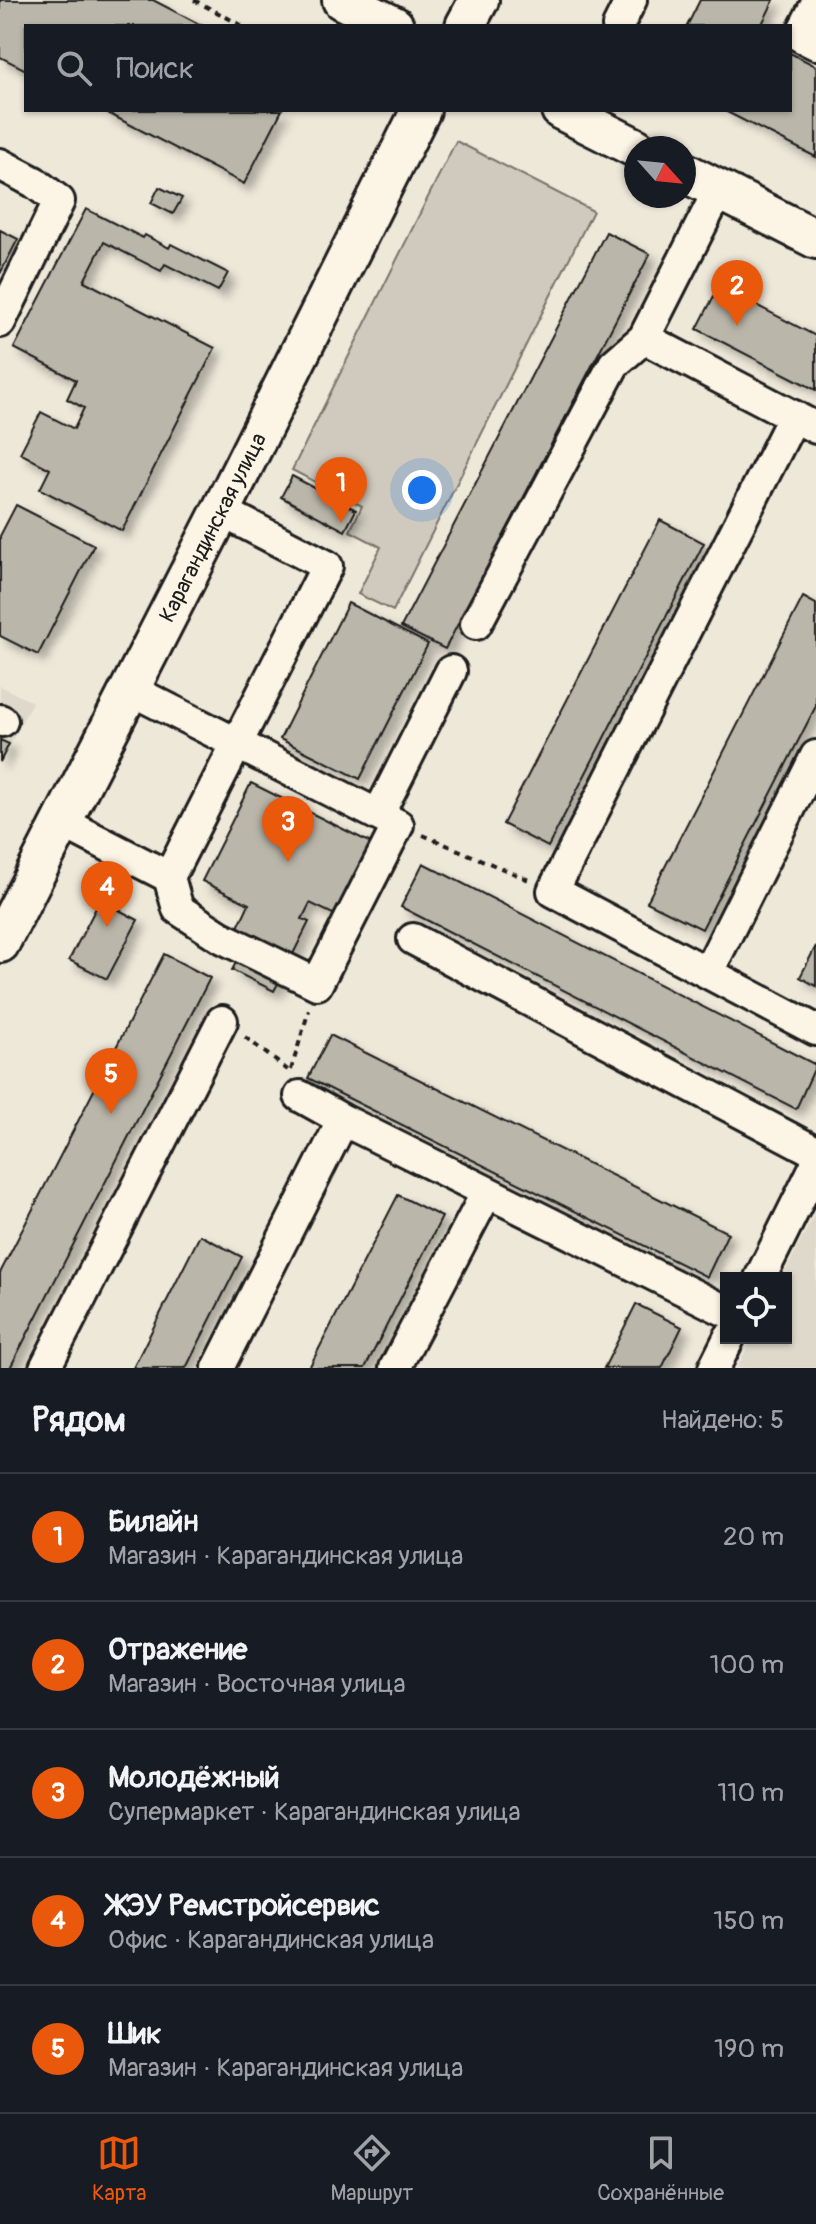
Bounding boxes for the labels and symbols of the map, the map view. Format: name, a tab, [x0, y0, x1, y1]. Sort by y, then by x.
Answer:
north arrow	[624, 136, 696, 208]
pin: 2	[711, 260, 763, 326]
street label: Карагандинская улица	[153, 428, 273, 627]
pin: 1	[315, 457, 367, 523]
your location	[402, 470, 442, 510]
pin: 3	[262, 796, 314, 862]
pin: 4	[81, 861, 133, 927]
pin: 5	[85, 1048, 137, 1114]

